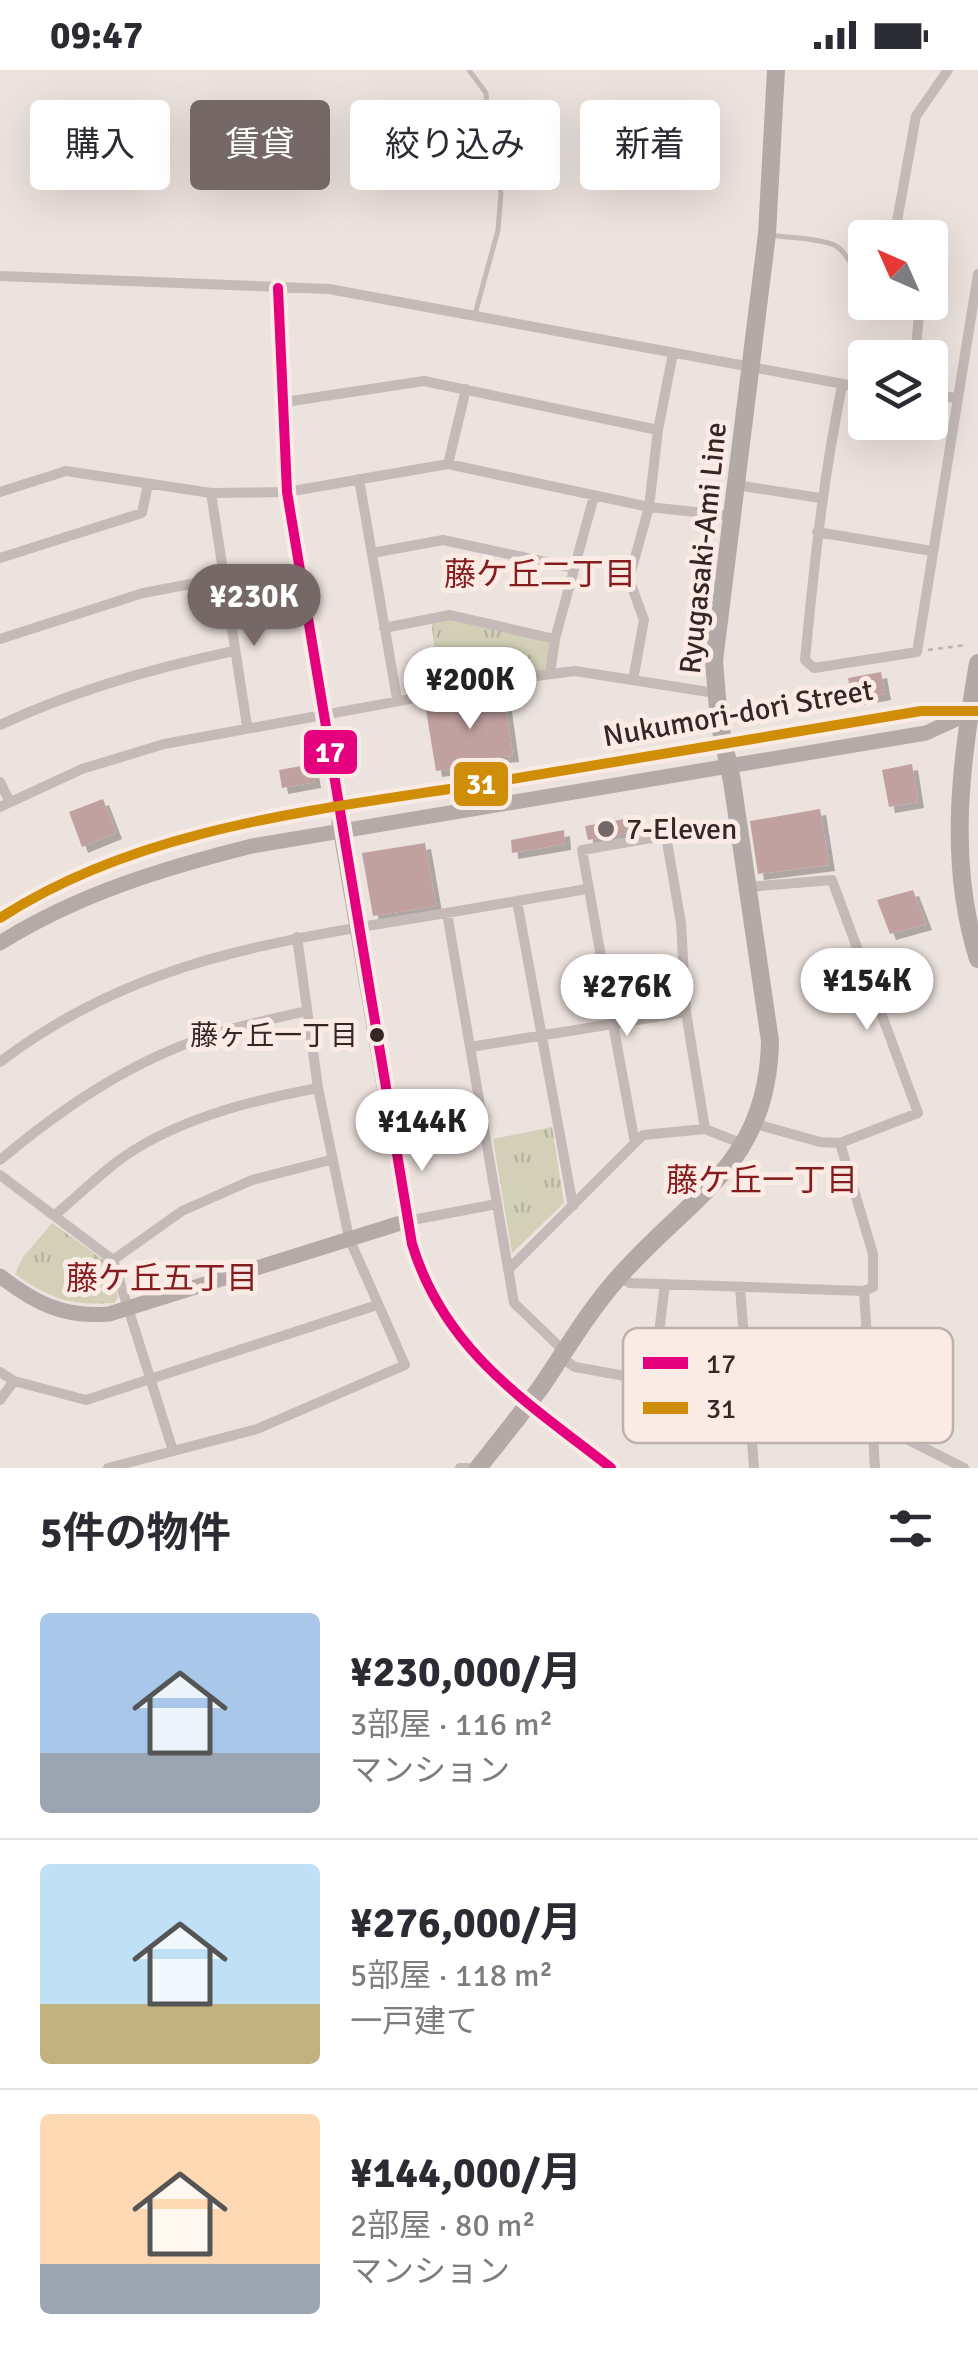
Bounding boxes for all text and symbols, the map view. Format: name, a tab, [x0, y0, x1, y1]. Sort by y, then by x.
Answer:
text: 09:47	[50, 12, 143, 59]
chip: 購入	[30, 100, 170, 190]
chip: 賃貸	[190, 100, 330, 190]
chip: 絞り込み	[350, 100, 560, 190]
chip: 新着	[580, 100, 720, 190]
north arrow	[848, 220, 948, 320]
map controls	[848, 220, 948, 440]
button: layers	[848, 340, 948, 440]
street label: Ryugasaki-Ami Line	[672, 420, 735, 676]
district label: 藤ケ丘二丁目	[444, 555, 636, 594]
pin: ¥230K	[184, 564, 324, 649]
text: ¥230K	[210, 577, 298, 616]
pin: ¥200K	[400, 647, 540, 732]
text: ¥200K	[426, 660, 514, 699]
street label: Nukumori-dori Street	[600, 672, 876, 755]
line badge: 17	[302, 728, 359, 776]
text: 17	[315, 736, 345, 770]
line badge: 31	[452, 760, 510, 808]
text: 31	[466, 768, 496, 802]
place label: 7-Eleven	[626, 811, 737, 848]
marker: 7-Eleven	[595, 818, 617, 840]
pin: ¥154K	[797, 948, 937, 1033]
pin: ¥276K	[557, 954, 697, 1039]
text: ¥154K	[823, 961, 911, 1000]
text: ¥276K	[583, 967, 671, 1006]
place label: 藤ヶ丘一丁目	[190, 1019, 358, 1053]
marker: 藤ヶ丘一丁目	[367, 1025, 387, 1045]
pin: ¥144K	[352, 1089, 492, 1174]
text: ¥144K	[378, 1102, 466, 1141]
district label: 藤ケ丘一丁目	[666, 1161, 858, 1200]
district label: 藤ケ丘五丁目	[66, 1259, 258, 1298]
legend	[623, 1328, 953, 1443]
text: 17	[706, 1347, 736, 1381]
text: 31	[706, 1392, 736, 1426]
icon: filters	[883, 1501, 938, 1556]
text: 5件の物件	[40, 1508, 231, 1559]
text: ¥230,000/月	[350, 1647, 582, 1698]
icon: home	[120, 1653, 240, 1773]
text: 3部屋 · 116 m²	[350, 1705, 553, 1744]
text: マンション	[350, 1751, 510, 1790]
text: ¥276,000/月	[350, 1898, 582, 1949]
icon: home	[120, 1904, 240, 2024]
text: 5部屋 · 118 m²	[350, 1956, 553, 1995]
text: 一戸建て	[350, 2002, 478, 2041]
text: ¥144,000/月	[350, 2148, 582, 2199]
icon: home	[120, 2154, 240, 2274]
text: 2部屋 · 80 m²	[350, 2206, 536, 2245]
text: マンション	[350, 2252, 510, 2291]

